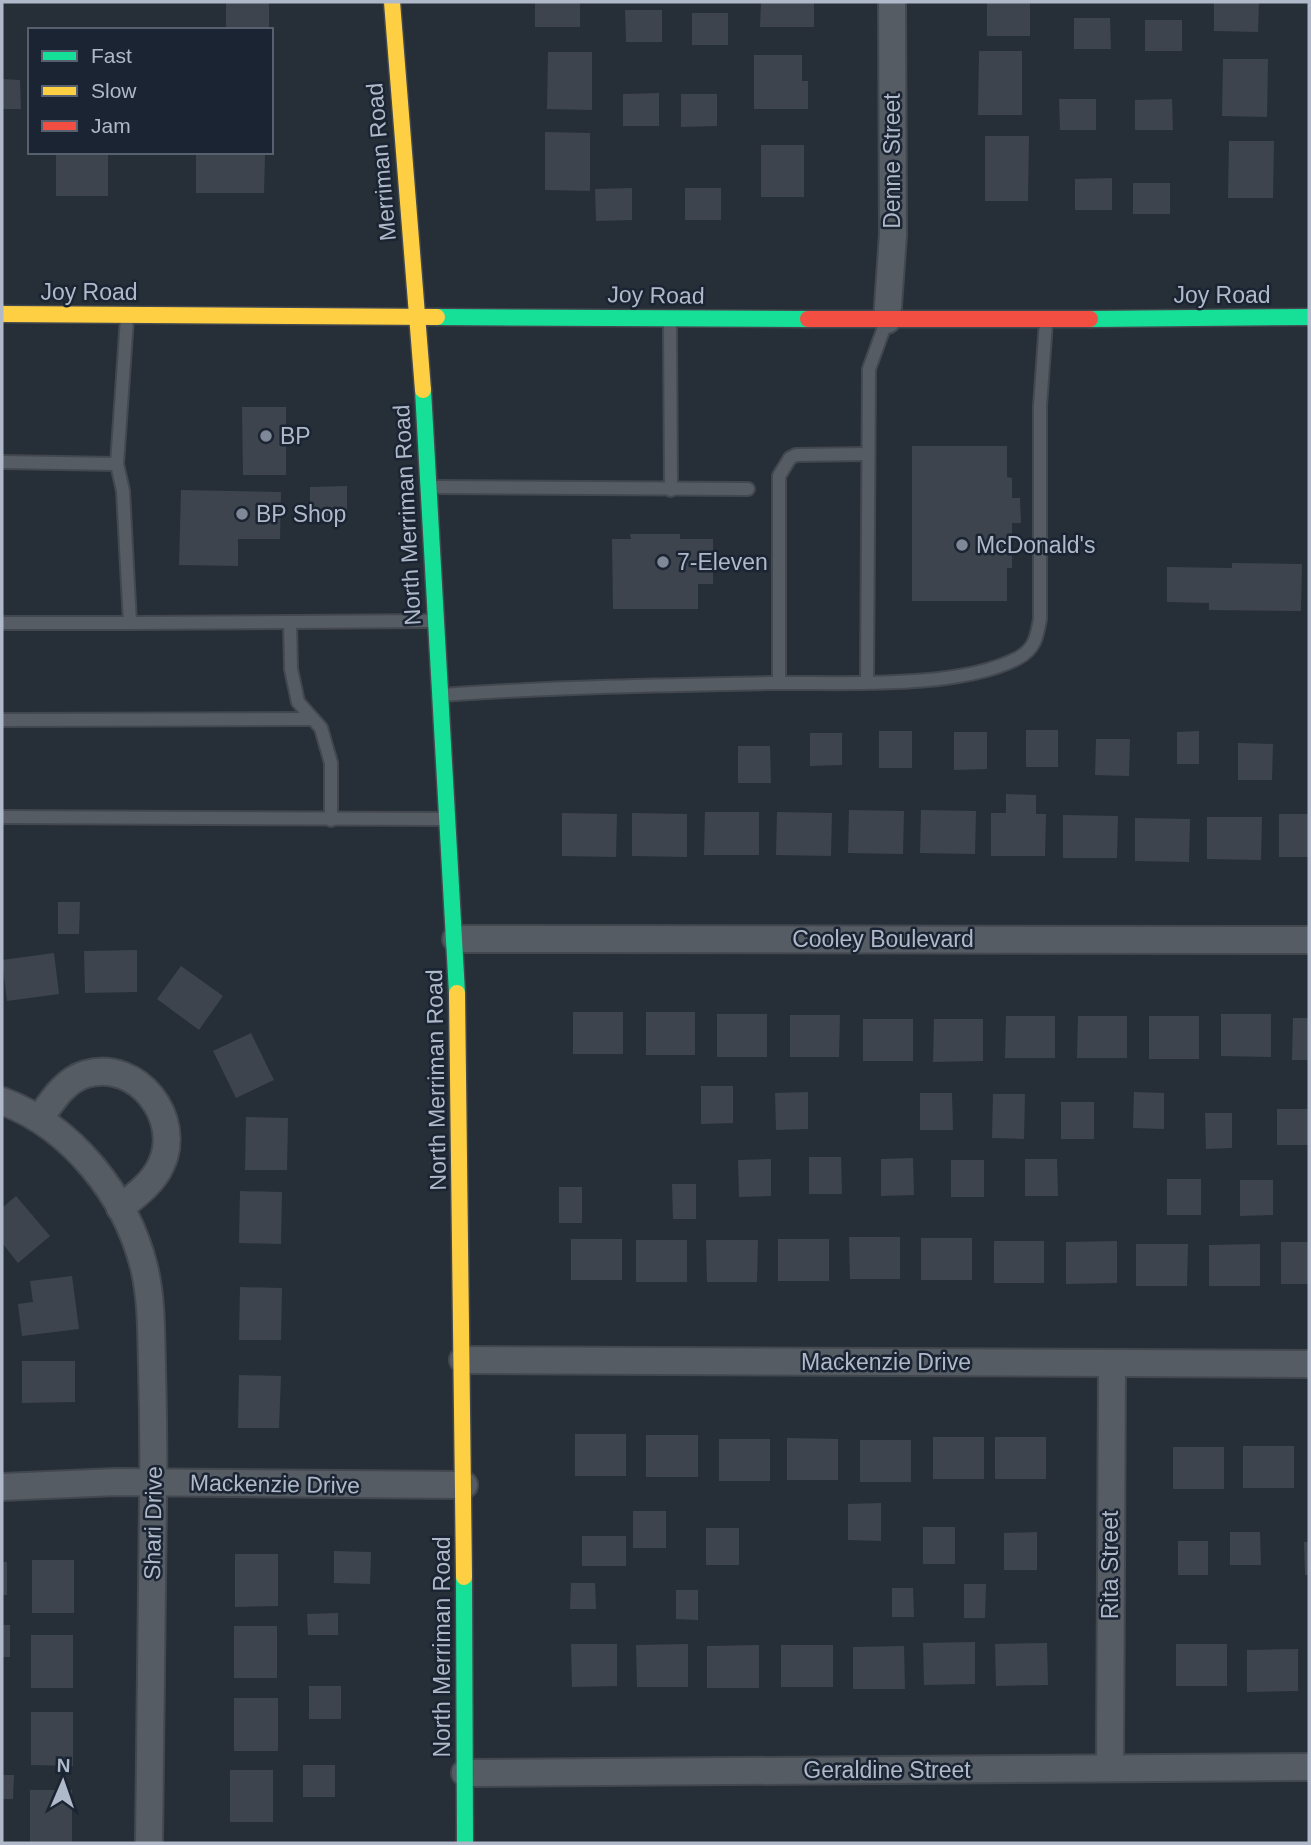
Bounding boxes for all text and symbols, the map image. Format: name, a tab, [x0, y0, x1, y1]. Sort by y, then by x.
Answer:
legend	[28, 28, 273, 154]
text: Fast	[91, 44, 132, 67]
text: Slow	[91, 79, 137, 102]
street label: Merriman Road	[361, 82, 401, 242]
street label: Denne Street	[879, 93, 905, 229]
text: Jam	[91, 114, 131, 137]
street label: Joy Road	[40, 279, 138, 305]
street label: Joy Road	[607, 281, 705, 309]
street label: Joy Road	[1173, 282, 1271, 308]
street label: North Merriman Road	[388, 404, 426, 626]
place label: BP	[280, 423, 311, 449]
marker: BP	[258, 428, 274, 444]
place label: BP Shop	[256, 501, 346, 527]
marker: BP Shop	[234, 506, 250, 522]
place label: McDonald's	[976, 532, 1095, 558]
marker: McDonald's	[954, 537, 970, 553]
place label: 7-Eleven	[677, 549, 768, 575]
marker: 7-Eleven	[655, 554, 671, 570]
street label: Cooley Boulevard	[792, 926, 974, 952]
street label: North Merriman Road	[421, 969, 451, 1191]
street label: Mackenzie Drive	[801, 1349, 971, 1375]
street label: Shari Drive	[139, 1466, 167, 1580]
street label: Mackenzie Drive	[190, 1470, 360, 1498]
street label: Rita Street	[1097, 1510, 1123, 1619]
street label: North Merriman Road	[429, 1536, 455, 1758]
north arrow	[28, 1747, 98, 1817]
text: N	[56, 1755, 71, 1776]
street label: Geraldine Street	[803, 1757, 971, 1783]

